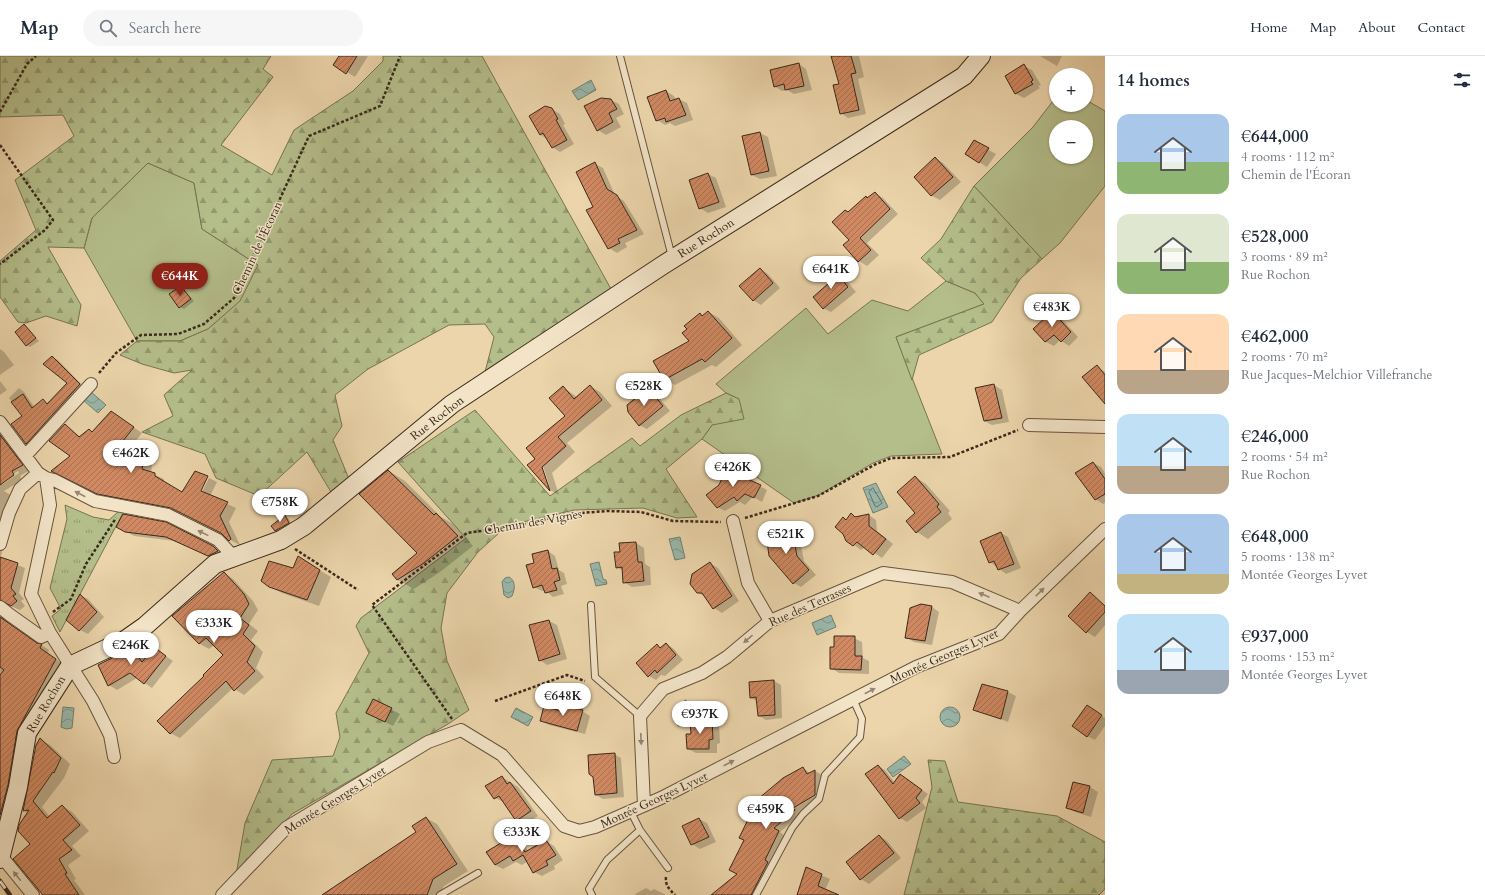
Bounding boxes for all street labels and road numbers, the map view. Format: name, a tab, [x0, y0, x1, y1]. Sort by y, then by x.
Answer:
street label: Chemin de l'Écoran	[227, 198, 286, 297]
street label: Rue Rochon	[675, 214, 737, 262]
street label: Rue Rochon	[407, 392, 467, 444]
street label: Chemin des Vignes	[483, 506, 583, 538]
street label: Rue des Terrasses	[766, 580, 854, 630]
street label: Montée Georges Lyvet	[887, 625, 1001, 687]
street label: Rue Rochon	[23, 672, 69, 735]
street label: Montée Georges Lyvet	[281, 762, 389, 838]
street label: Montée Georges Lyvet	[598, 768, 710, 832]

